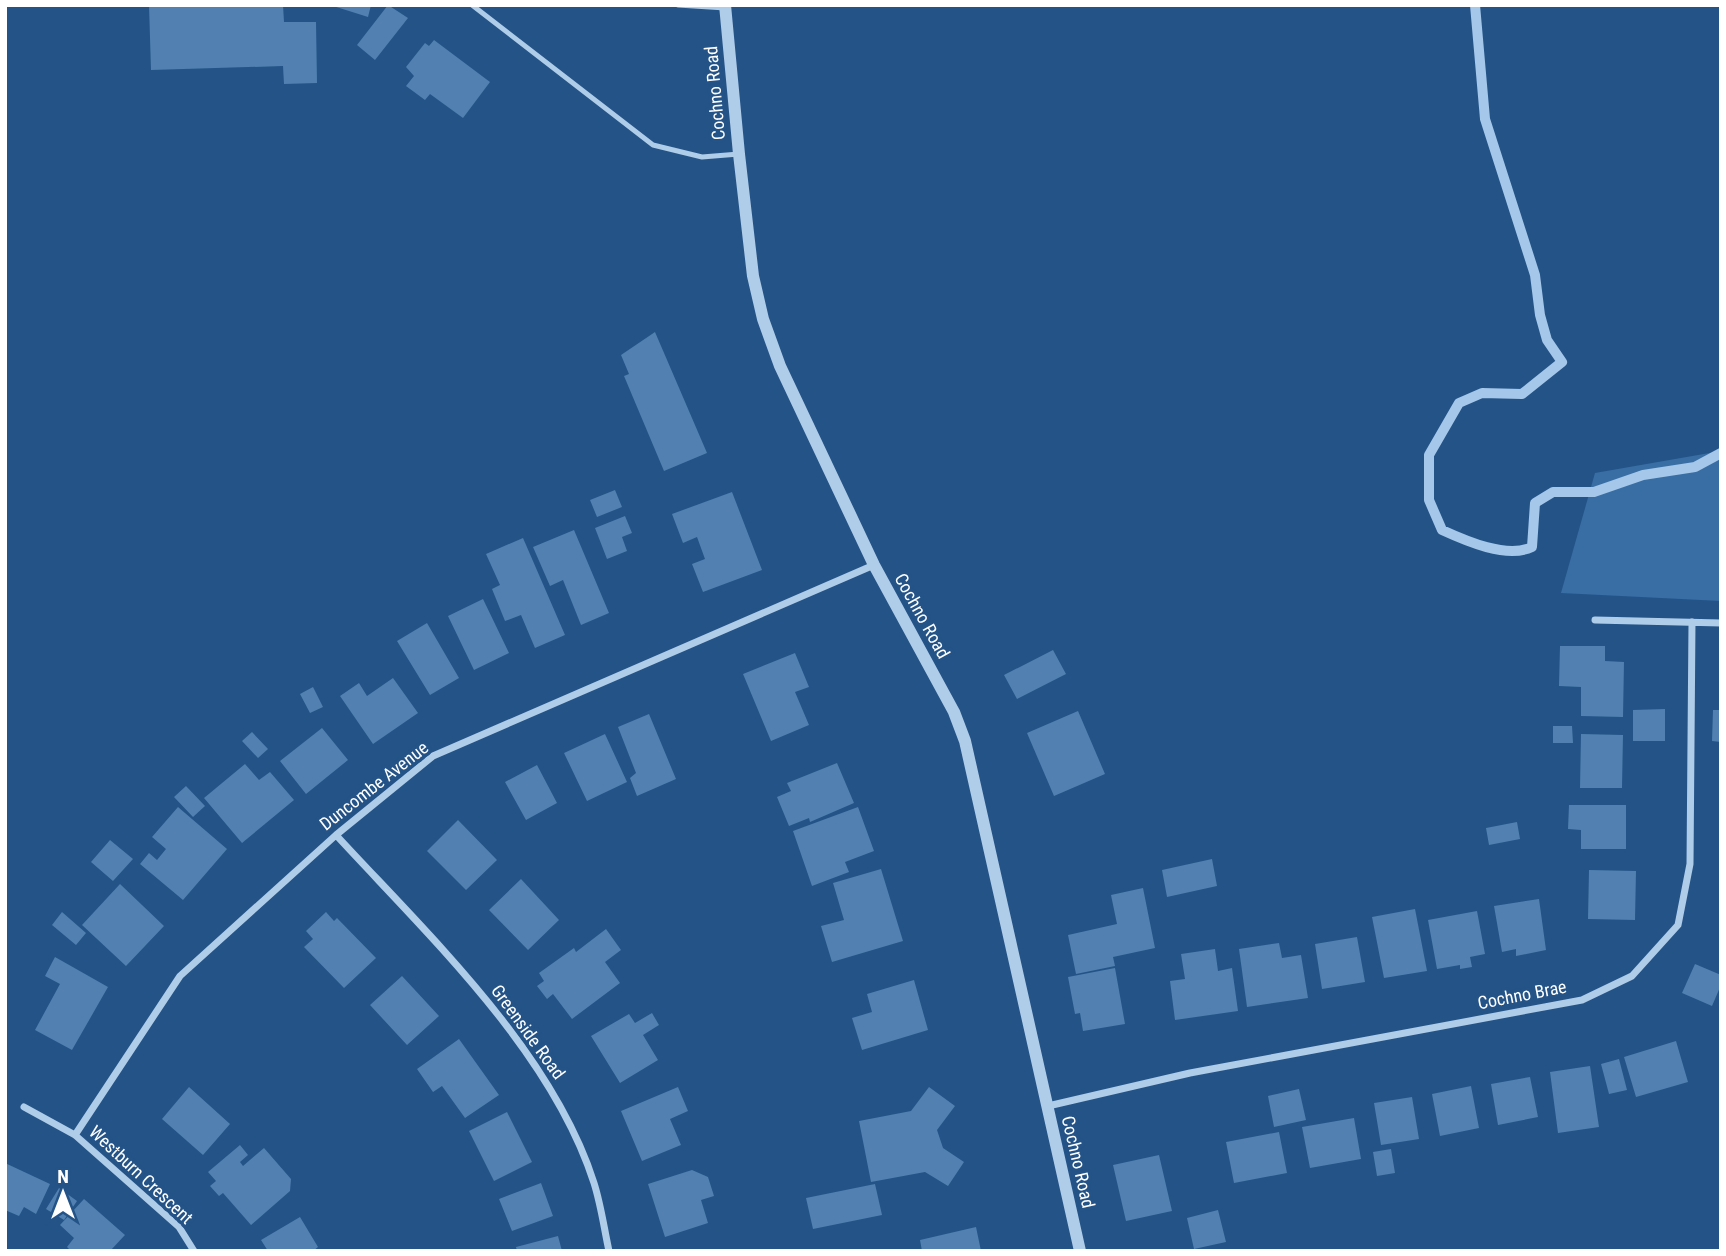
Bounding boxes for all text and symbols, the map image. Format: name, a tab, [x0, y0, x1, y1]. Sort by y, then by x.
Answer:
street label: Cochno Road	[700, 45, 729, 141]
street label: Cochno Road	[890, 569, 954, 662]
street label: Duncombe Avenue	[315, 737, 432, 834]
street label: Cochno Brae	[1476, 976, 1568, 1013]
street label: Greenside Road	[487, 980, 570, 1083]
street label: Cochno Road	[1058, 1114, 1099, 1210]
street label: Westburn Crescent	[85, 1121, 198, 1228]
north arrow	[28, 1158, 98, 1228]
text: N	[57, 1165, 69, 1188]

